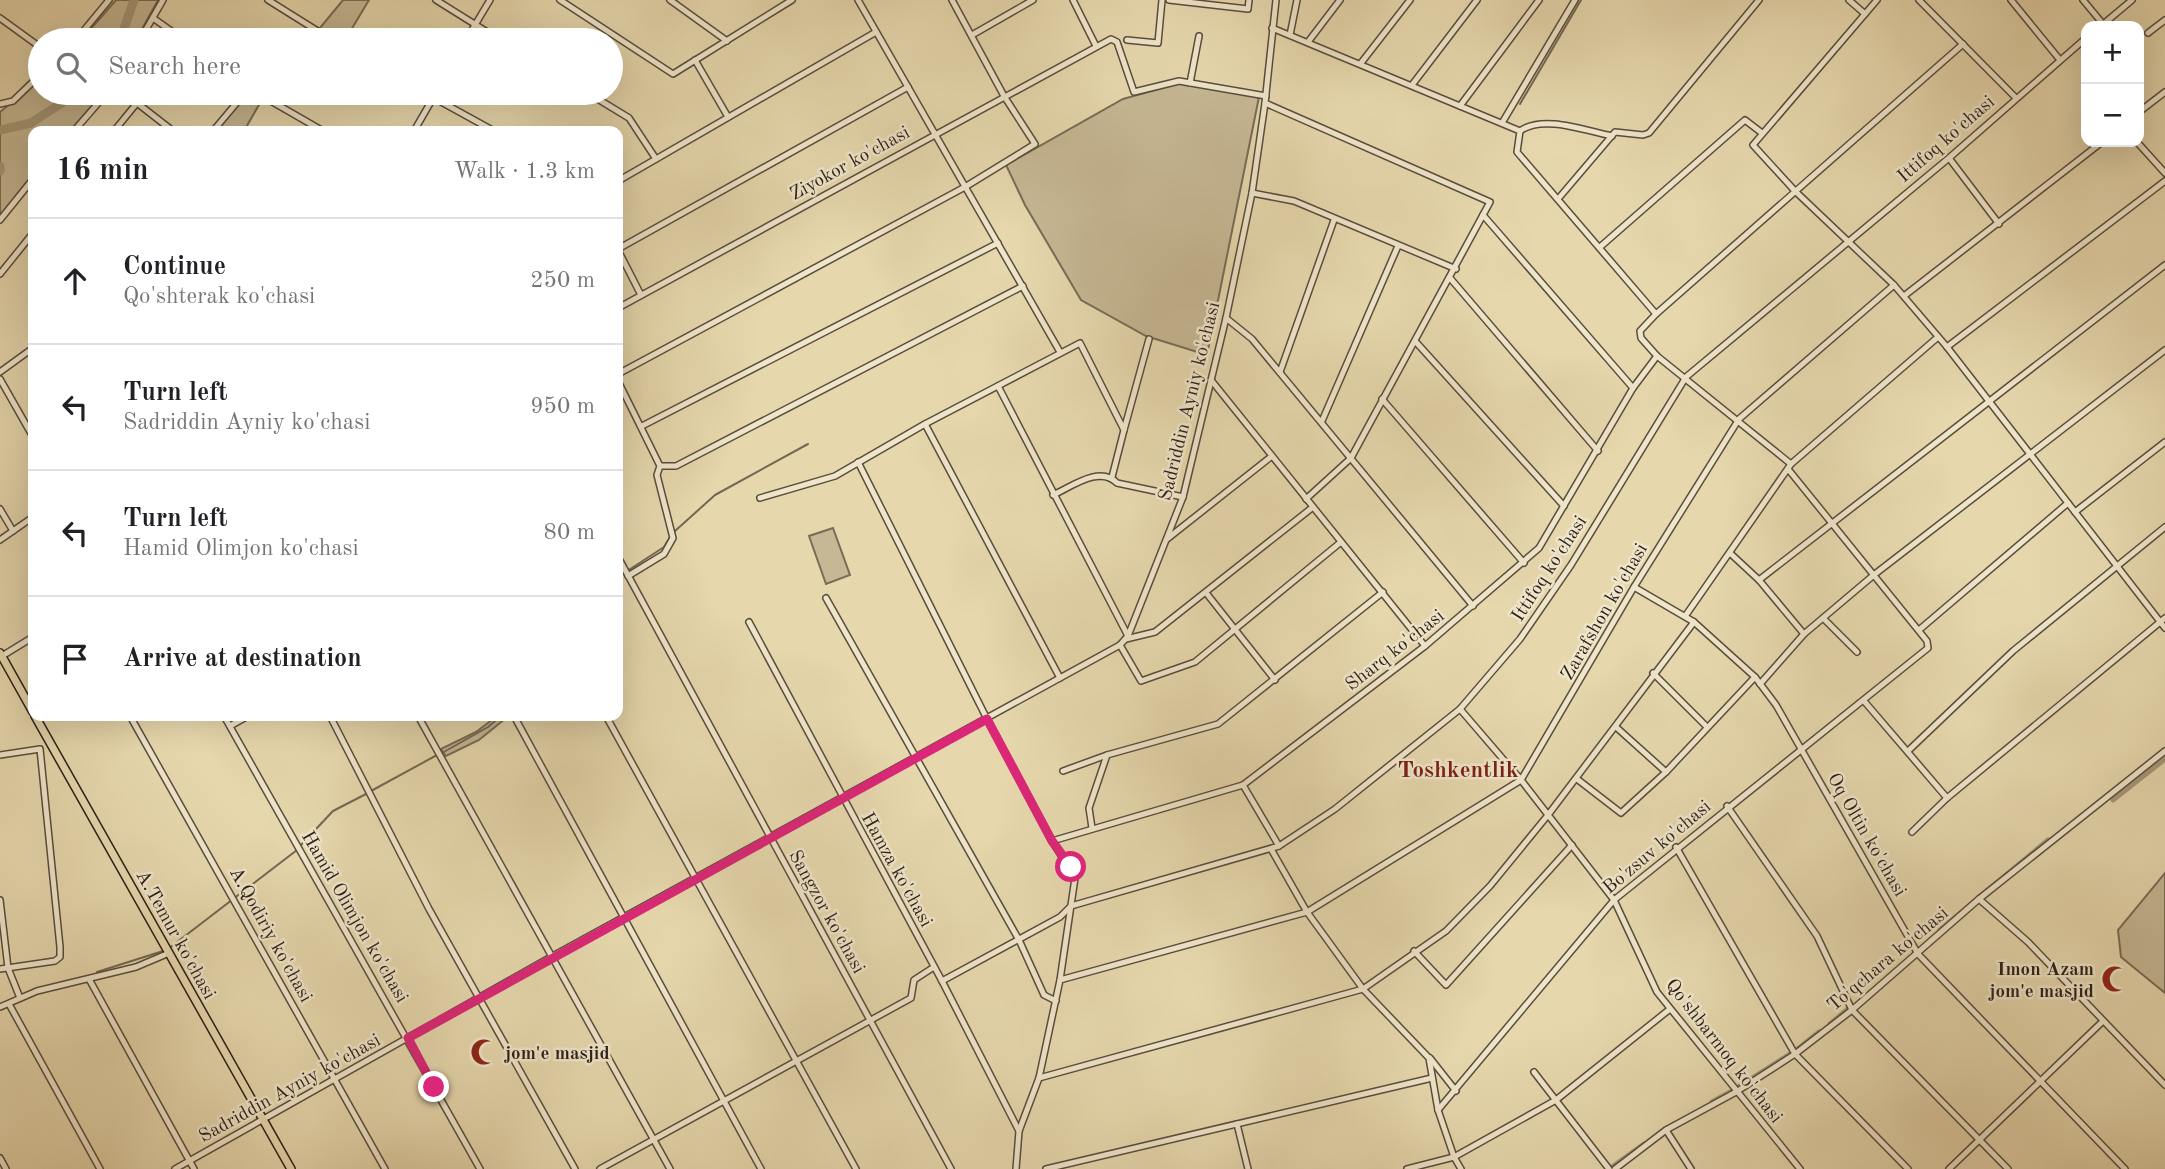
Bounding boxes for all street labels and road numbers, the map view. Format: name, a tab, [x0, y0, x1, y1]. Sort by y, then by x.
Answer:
street label: Ittifoq ko'chasi	[1894, 93, 1999, 187]
street label: Ziyokor ko'chasi	[787, 123, 913, 205]
street label: Sadriddin Ayniy ko'chasi	[1156, 300, 1224, 503]
street label: Ittifoq ko'chasi	[1509, 513, 1591, 626]
street label: Zarafshon ko'chasi	[1558, 541, 1652, 684]
street label: Sharq ko'chasi	[1343, 607, 1448, 695]
street label: Oq Oltin ko'chasi	[1823, 770, 1909, 900]
street label: Bo'zsuv ko'chasi	[1600, 797, 1715, 898]
street label: Hamza ko'chasi	[857, 810, 935, 931]
street label: Hamid Olimjon ko'chasi	[297, 828, 411, 1006]
street label: Sangzor ko'chasi	[784, 847, 868, 977]
street label: A.Qodiriy ko'chasi	[225, 864, 315, 1006]
street label: A.Temur ko'chasi	[131, 867, 218, 1003]
street label: To'qchara ko'chasi	[1824, 904, 1953, 1016]
street label: Qo'shbarmoq ko'chasi	[1661, 976, 1785, 1127]
street label: Sadriddin Ayniy ko'chasi	[196, 1031, 384, 1147]

